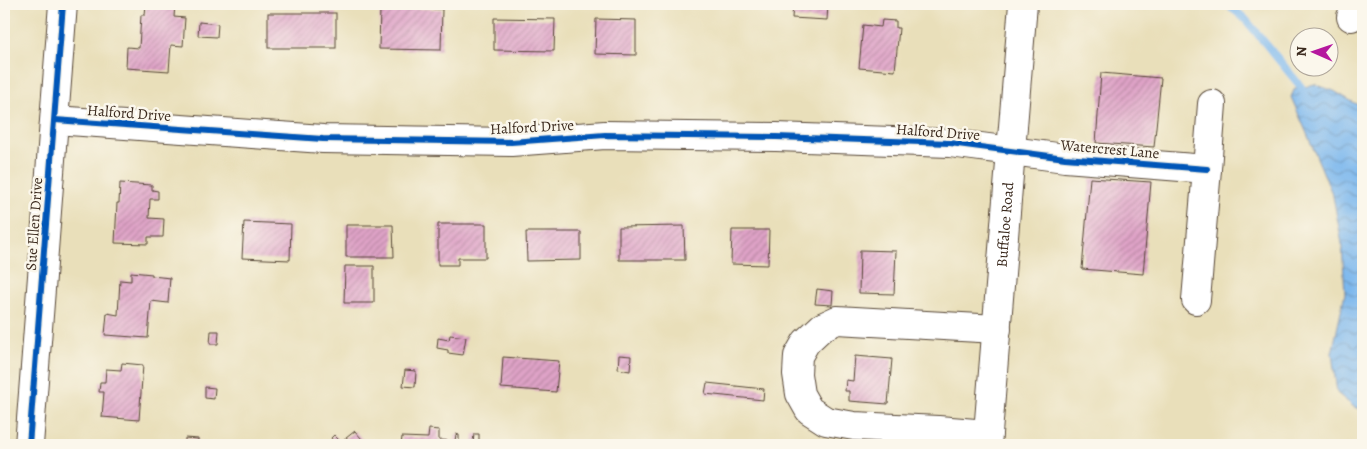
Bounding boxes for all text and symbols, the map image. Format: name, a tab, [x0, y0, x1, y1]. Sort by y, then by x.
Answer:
north arrow	[1290, 28, 1340, 78]
text: N	[1292, 46, 1311, 57]
street label: Halford Drive	[86, 100, 172, 126]
street label: Halford Drive	[489, 115, 575, 139]
street label: Halford Drive	[895, 119, 981, 145]
street label: Watercrest Lane	[1059, 135, 1161, 163]
street label: Sue Ellen Drive	[21, 176, 47, 271]
street label: Buffaloe Road	[992, 180, 1019, 268]

